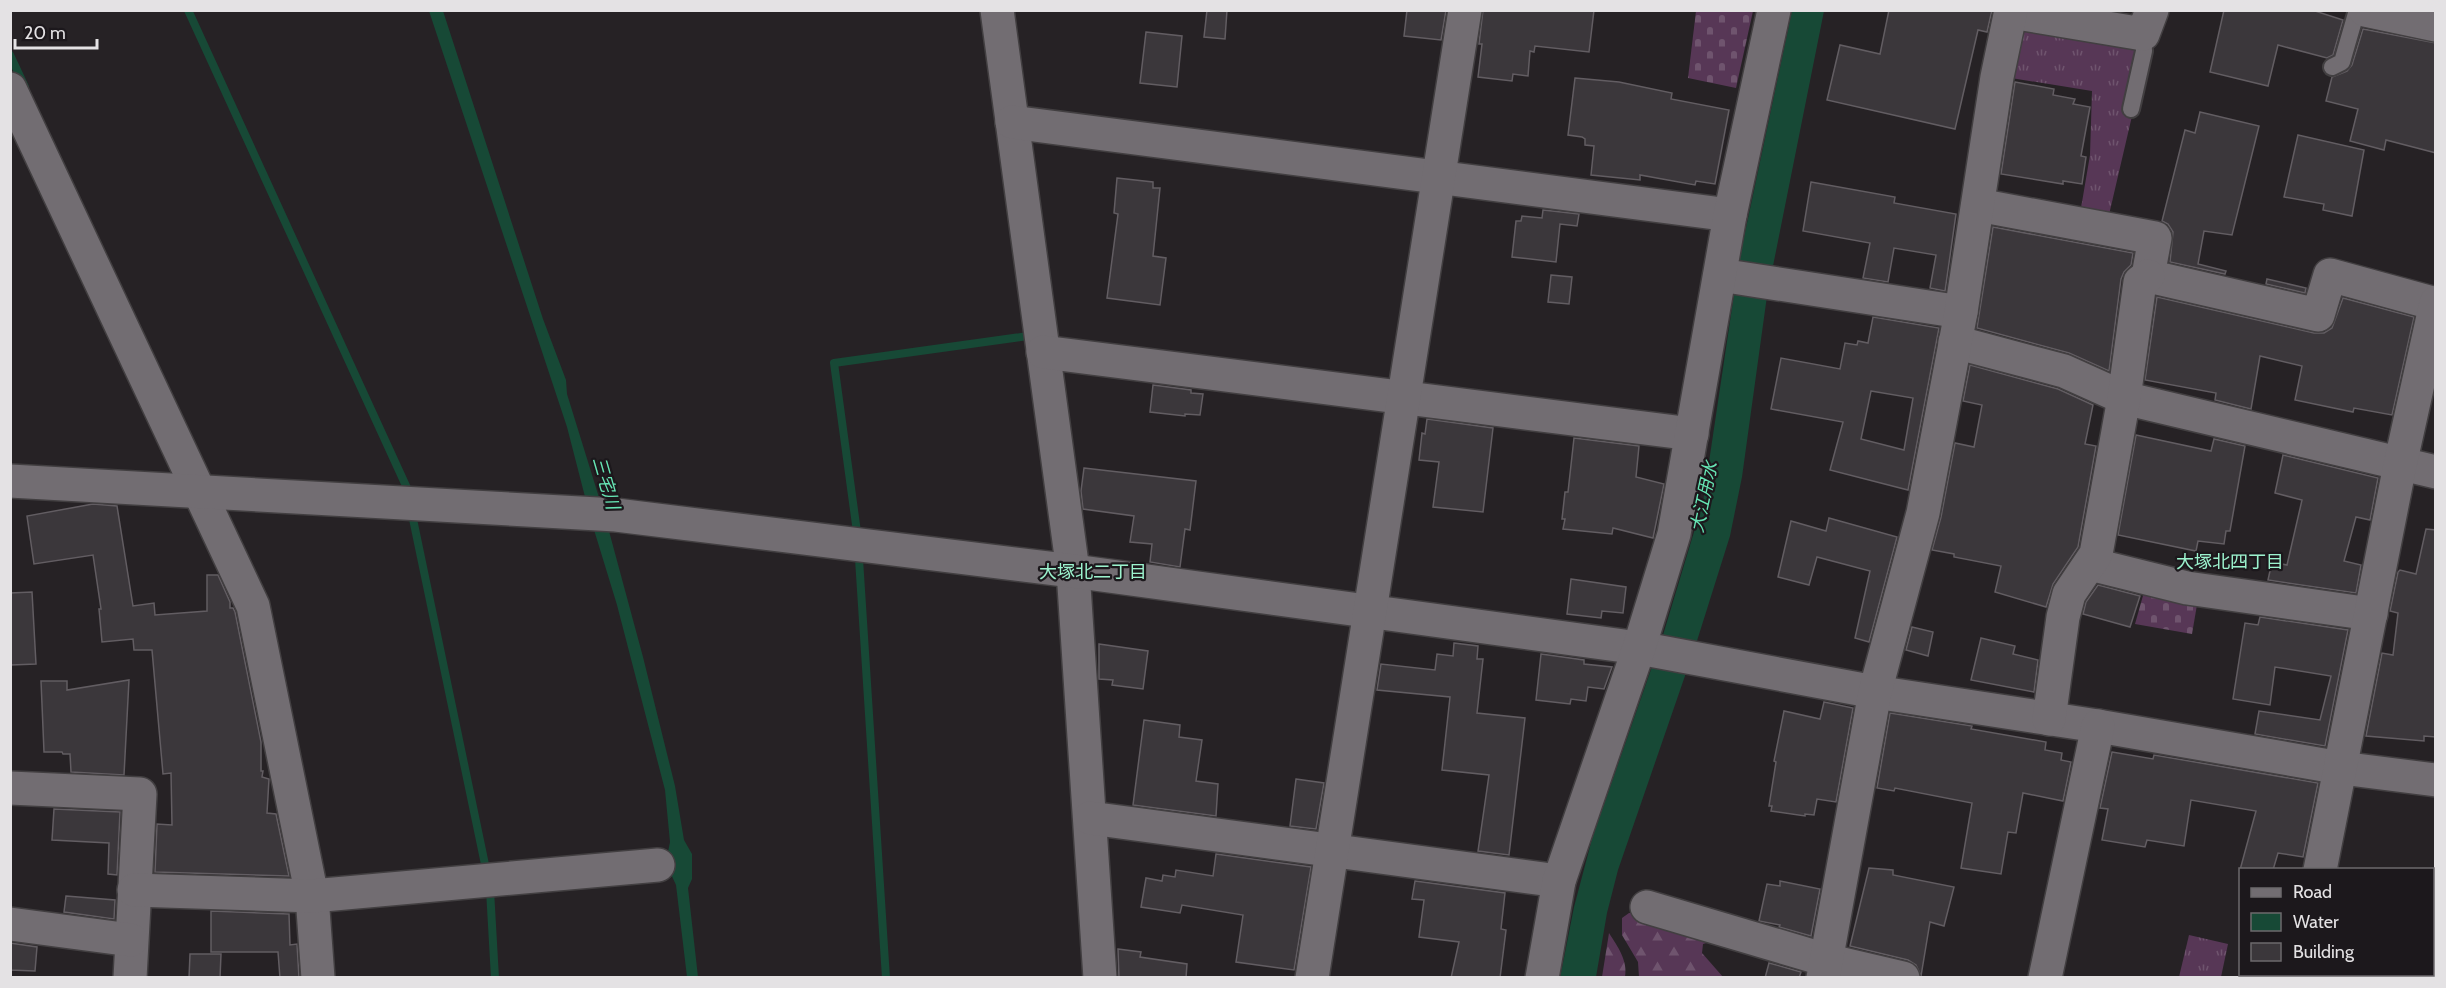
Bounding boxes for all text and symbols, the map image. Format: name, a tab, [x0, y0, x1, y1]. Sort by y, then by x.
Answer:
scale bar	[15, 12, 98, 50]
text: 20 m	[24, 22, 66, 44]
water label: 三宅川	[588, 454, 625, 514]
water label: 大江用水	[1686, 458, 1723, 535]
district label: 大塚北四丁目	[2176, 551, 2284, 573]
district label: 大塚北二丁目	[1039, 561, 1147, 583]
legend	[2239, 868, 2434, 976]
text: Road	[2293, 881, 2332, 903]
text: Water	[2293, 911, 2339, 933]
text: Building	[2293, 941, 2355, 963]

